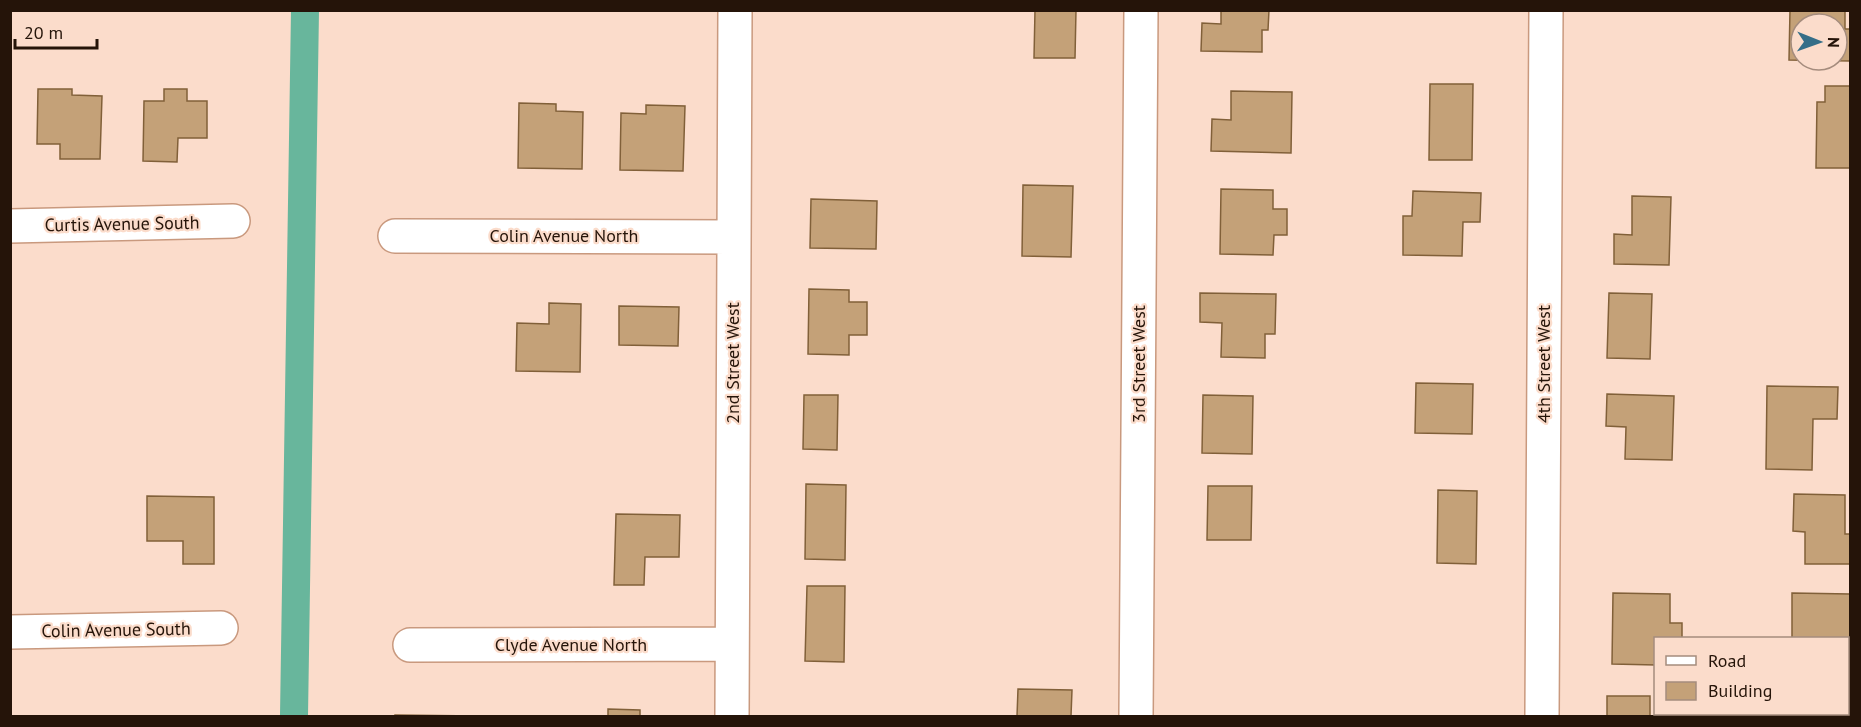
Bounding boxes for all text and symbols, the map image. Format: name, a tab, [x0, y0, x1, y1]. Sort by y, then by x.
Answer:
scale bar	[15, 12, 98, 50]
north arrow	[1789, 12, 1849, 72]
text: 20 m	[24, 21, 63, 44]
text: N	[1824, 37, 1844, 48]
street label: Curtis Avenue South	[44, 211, 200, 236]
street label: Colin Avenue North	[490, 224, 638, 247]
street label: 2nd Street West	[721, 302, 744, 424]
street label: 3rd Street West	[1127, 305, 1150, 423]
street label: 4th Street West	[1532, 305, 1555, 423]
street label: Colin Avenue South	[41, 617, 191, 642]
street label: Clyde Avenue North	[495, 633, 647, 656]
legend	[1654, 637, 1849, 715]
text: Road	[1708, 649, 1746, 672]
text: Building	[1708, 679, 1772, 702]

